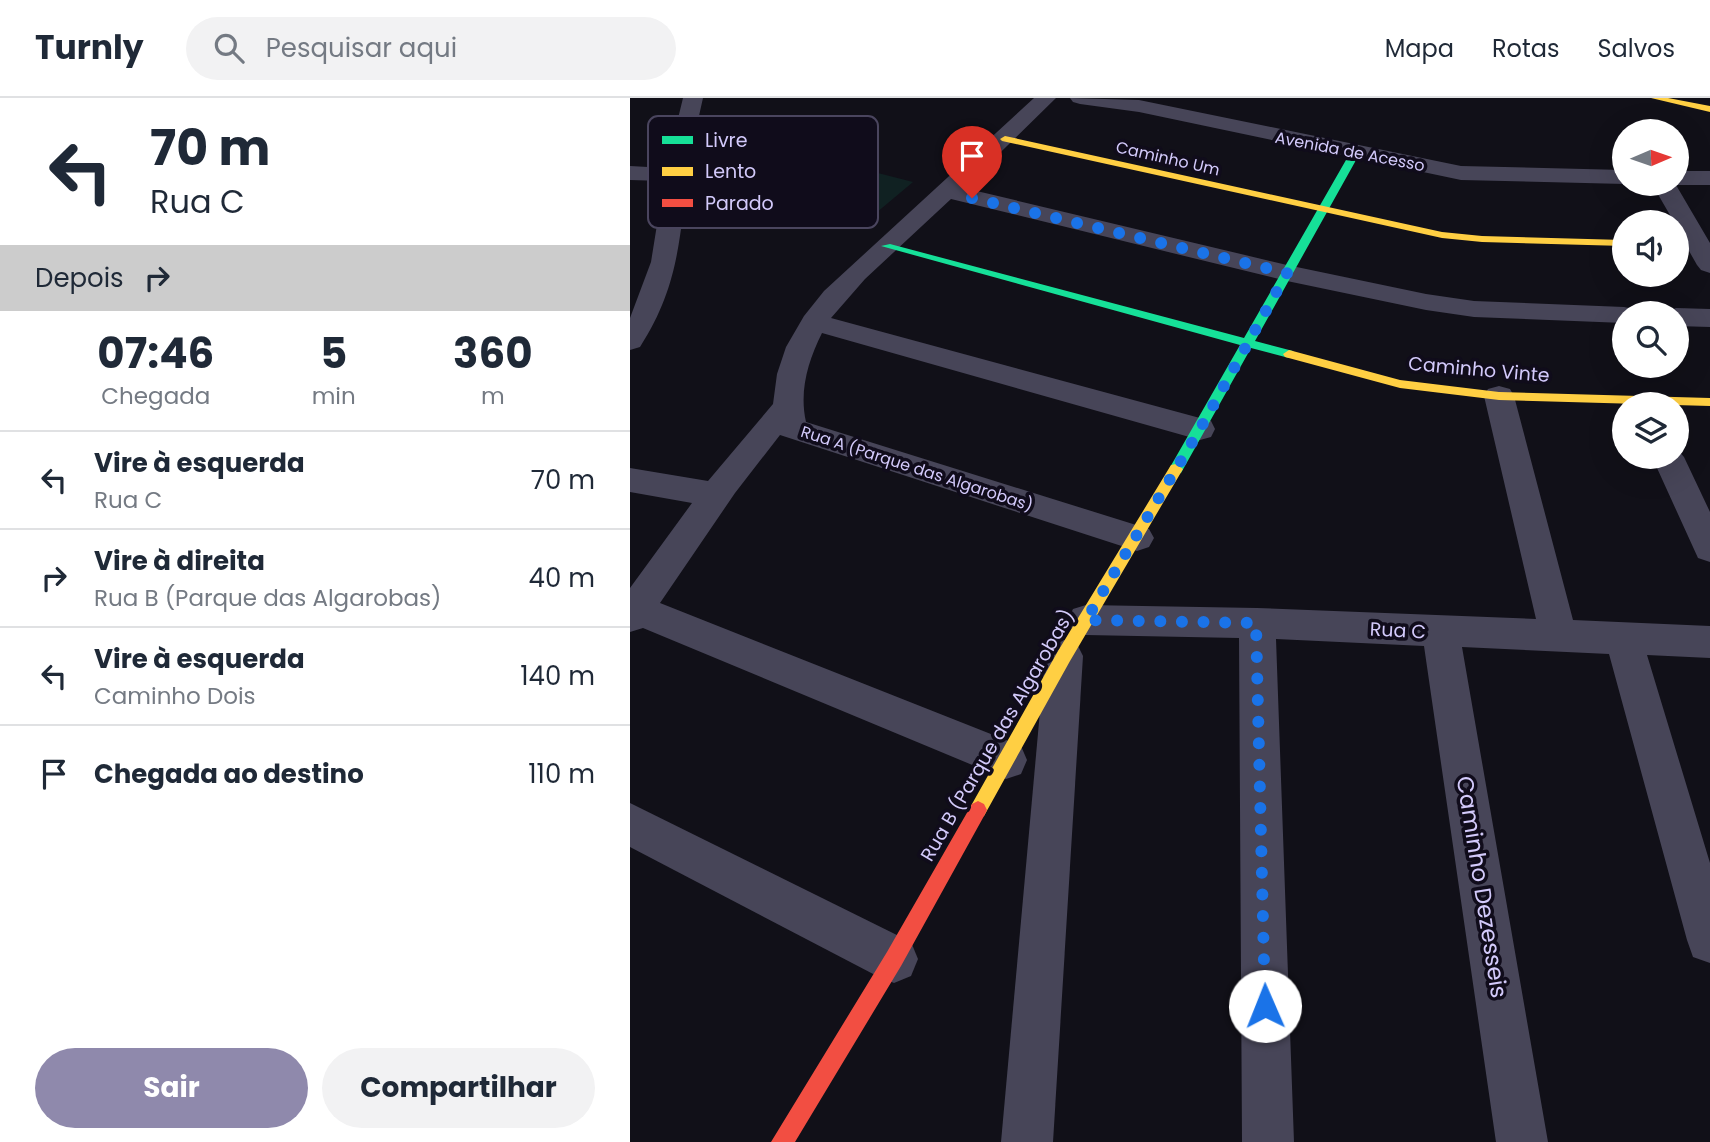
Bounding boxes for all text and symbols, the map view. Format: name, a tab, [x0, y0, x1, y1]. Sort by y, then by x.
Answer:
search box	[186, 17, 676, 80]
text: Turnly	[35, 24, 144, 71]
icon: search	[210, 29, 248, 67]
text: Pesquisar aqui	[266, 30, 457, 66]
text: Mapa	[1385, 32, 1454, 65]
text: Rotas	[1492, 32, 1559, 65]
text: Salvos	[1597, 32, 1675, 65]
text: 70 m	[150, 114, 270, 182]
legend	[648, 116, 878, 228]
north arrow	[1612, 119, 1689, 196]
map controls	[1612, 119, 1689, 469]
icon: left	[35, 126, 126, 217]
pin	[942, 126, 1002, 198]
street label: Avenida de Acesso	[1273, 126, 1427, 177]
text: Livre	[705, 127, 747, 154]
street label: Caminho Um	[1114, 135, 1222, 182]
icon: arrive	[953, 137, 991, 175]
text: Lento	[705, 158, 756, 185]
text: Rua C	[150, 179, 245, 224]
text: Parado	[705, 190, 774, 217]
button: sound	[1612, 210, 1689, 287]
icon: right	[138, 259, 176, 297]
text: Depois	[35, 260, 124, 296]
button: search	[1612, 301, 1689, 378]
text: 07:46	[97, 324, 214, 383]
text: 5	[320, 324, 347, 383]
text: 360	[453, 324, 533, 383]
street label: Caminho Vinte	[1407, 350, 1551, 389]
text: Chegada	[101, 380, 210, 412]
text: min	[312, 380, 356, 412]
text: m	[481, 380, 505, 412]
button: layers	[1612, 392, 1689, 469]
street label: Rua A (Parque das Algarobas)	[798, 420, 1036, 517]
text: Vire à esquerda	[94, 445, 305, 481]
icon: left	[35, 461, 73, 499]
text: 70 m	[531, 462, 595, 498]
text: Rua C	[94, 484, 162, 516]
text: Vire à direita	[94, 543, 265, 579]
icon: right	[35, 559, 73, 597]
text: 40 m	[529, 560, 595, 596]
text: Rua B (Parque das Algarobas)	[94, 582, 442, 614]
street label: Rua B (Parque das Algarobas)	[914, 604, 1081, 866]
street label: Rua C	[1369, 616, 1427, 645]
text: Vire à esquerda	[94, 641, 305, 677]
icon: left	[35, 657, 73, 695]
text: 140 m	[520, 658, 595, 694]
text: Caminho Dois	[94, 680, 256, 712]
icon: arrive	[35, 755, 73, 793]
text: Chegada ao destino	[94, 756, 364, 792]
text: 110 m	[528, 756, 595, 792]
street label: Caminho Dezesseis	[1449, 774, 1515, 1000]
position arrow	[1228, 969, 1302, 1043]
button: Sair	[35, 1048, 308, 1128]
button: Compartilhar	[322, 1048, 595, 1128]

